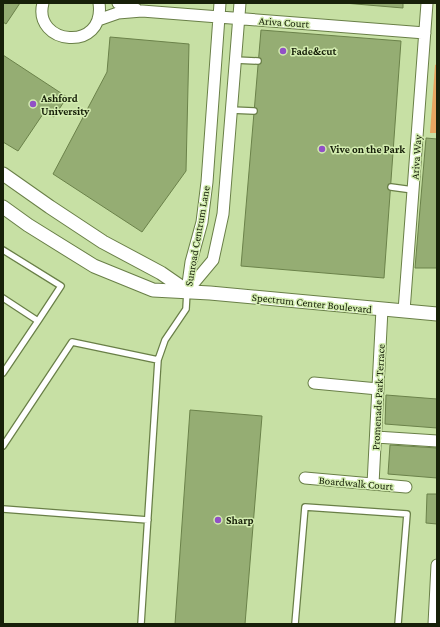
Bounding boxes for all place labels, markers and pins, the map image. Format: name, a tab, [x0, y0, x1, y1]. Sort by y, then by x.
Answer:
place label: Fade&cut	[291, 45, 337, 57]
marker: Fade&cut	[278, 46, 288, 56]
place label: Ashford University	[40, 92, 90, 117]
marker: Ashford University	[28, 99, 38, 109]
place label: Vive on the Park	[329, 143, 406, 155]
marker: Vive on the Park	[317, 144, 327, 154]
place label: Sharp	[226, 514, 254, 526]
marker: Sharp	[213, 515, 223, 525]

